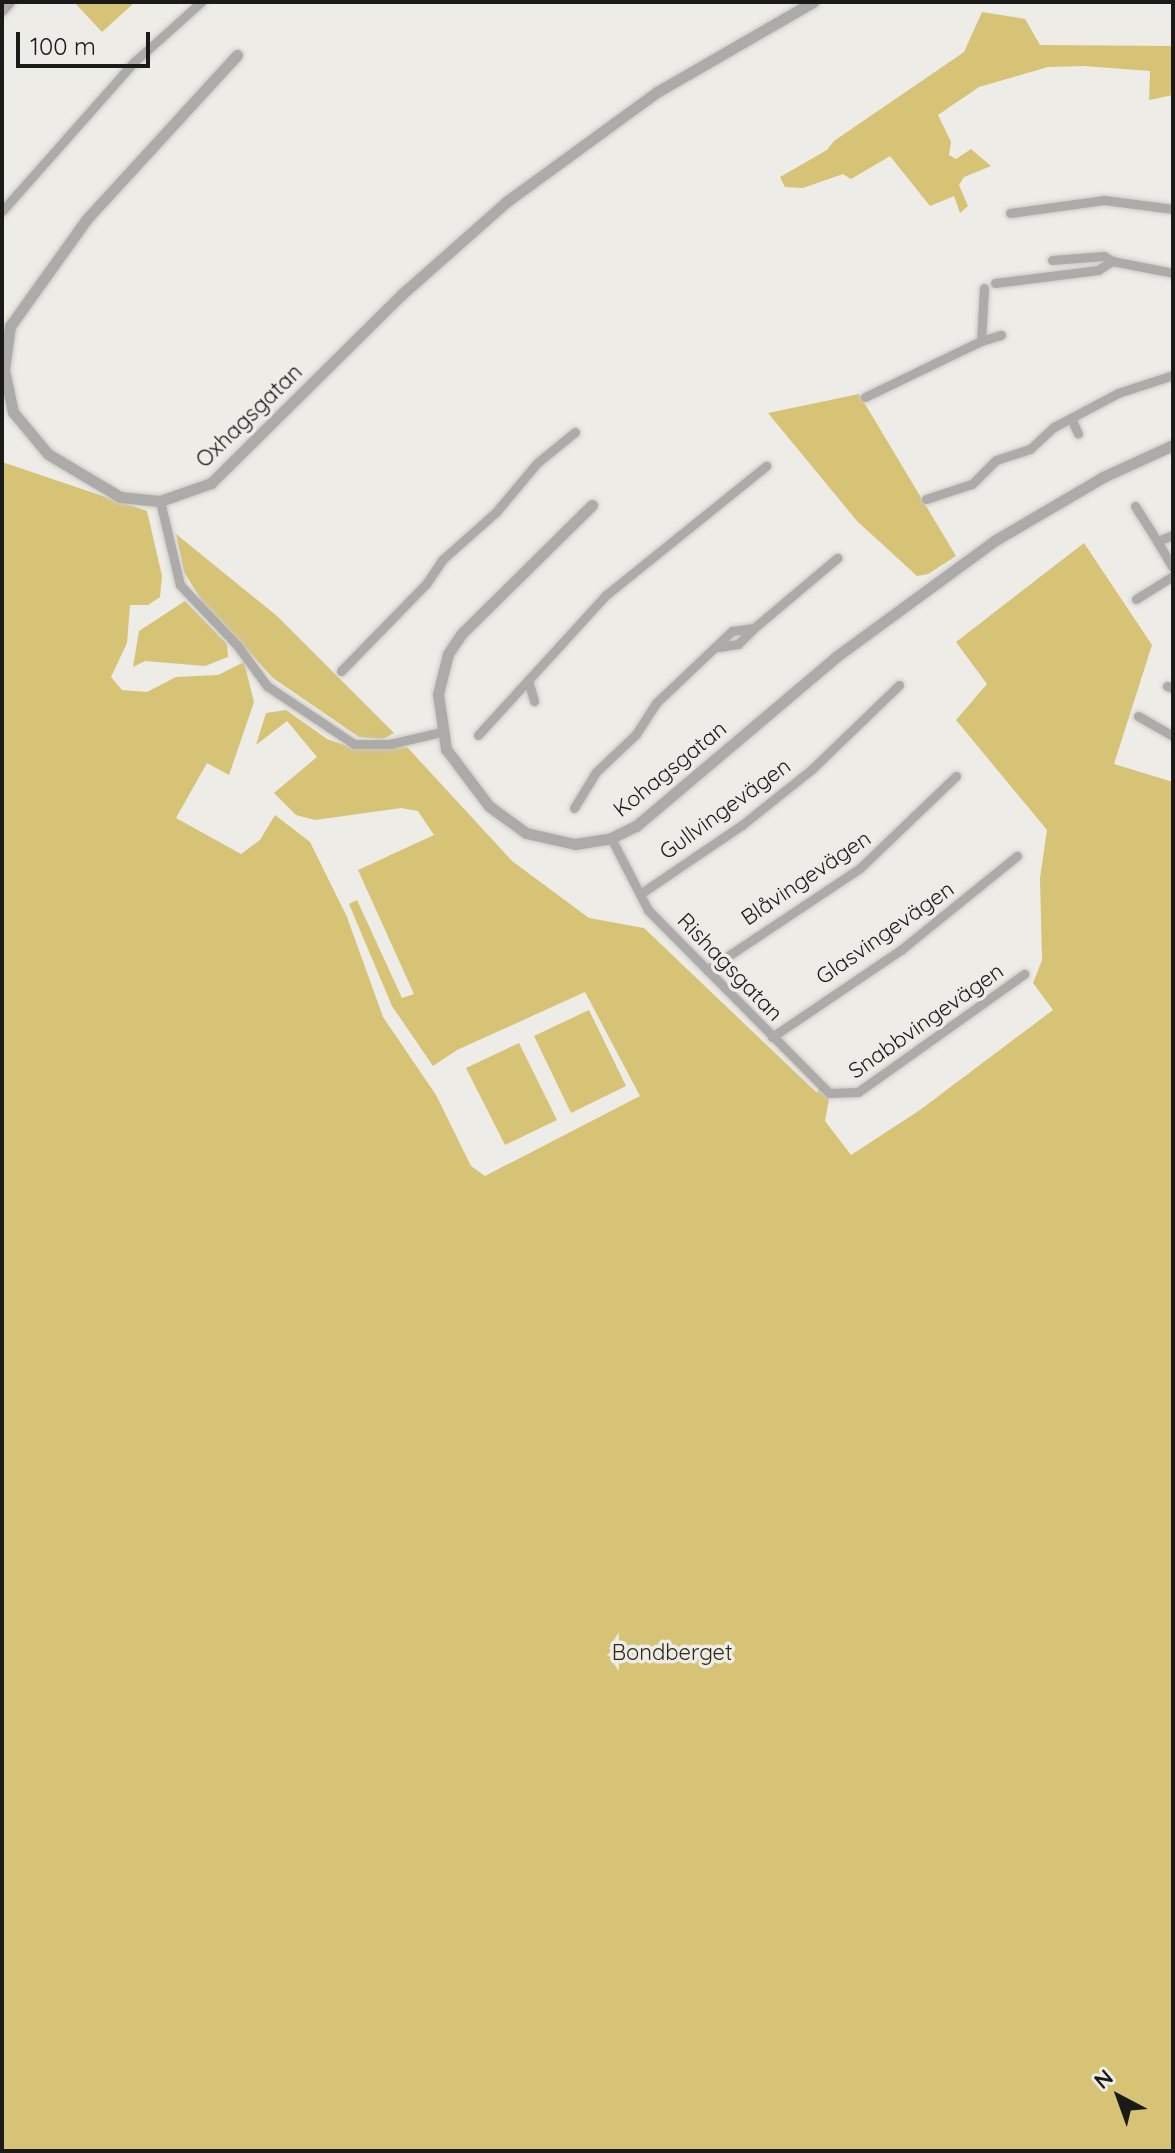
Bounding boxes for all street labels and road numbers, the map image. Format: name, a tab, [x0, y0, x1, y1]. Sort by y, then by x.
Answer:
street label: Oxhagsgatan	[190, 359, 308, 473]
street label: Kohagsgatan	[608, 715, 732, 823]
street label: Gullvingevägen	[654, 753, 796, 865]
street label: Blåvingevägen	[736, 825, 876, 931]
street label: Glasvingevägen	[811, 876, 959, 990]
street label: Rishagsgatan	[672, 908, 788, 1026]
street label: Snabbvingevägen	[843, 958, 1009, 1084]

